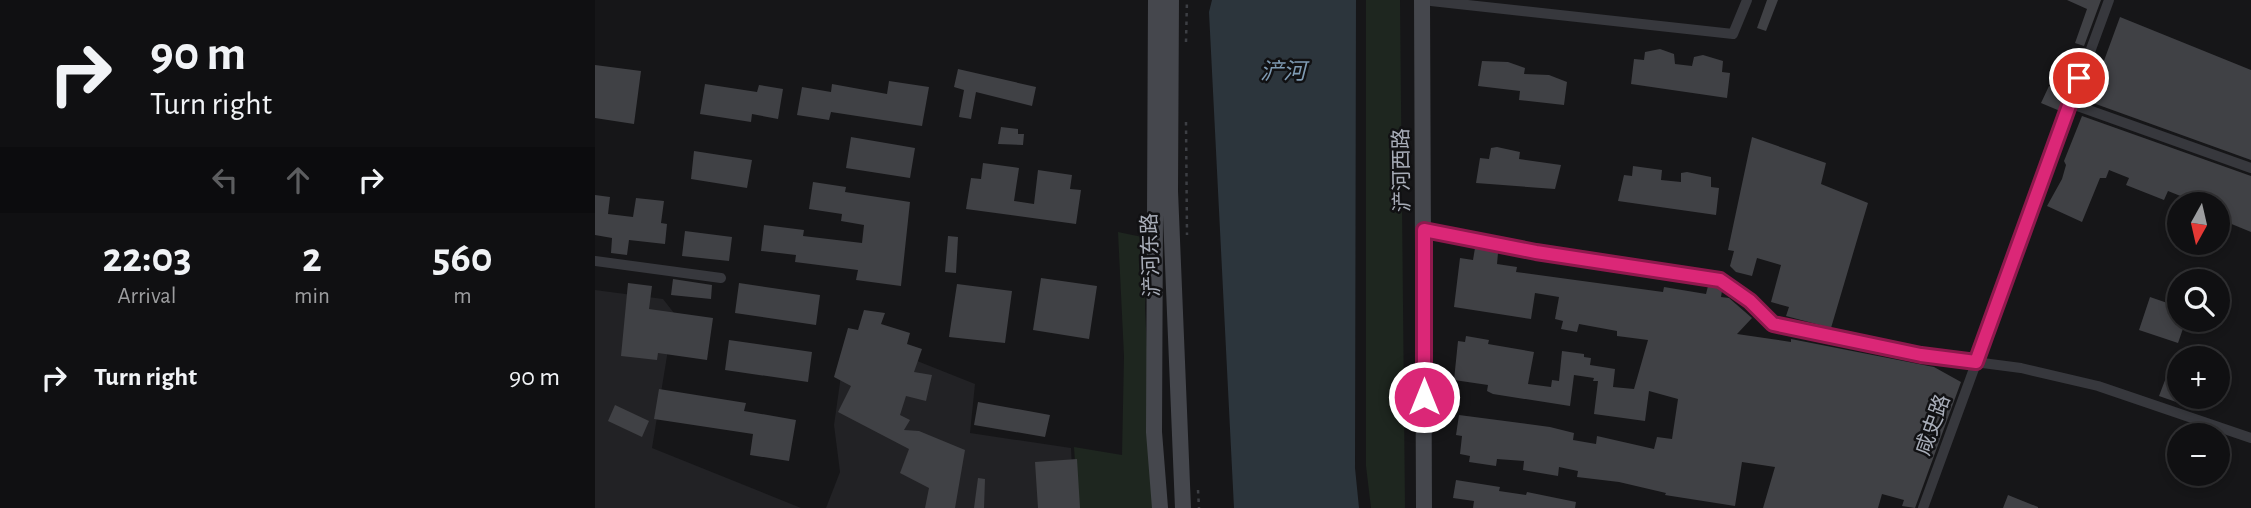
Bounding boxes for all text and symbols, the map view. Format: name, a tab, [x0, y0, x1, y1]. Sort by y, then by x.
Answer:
icon: right	[35, 28, 126, 119]
text: 90 m	[150, 30, 246, 79]
pin	[2049, 48, 2109, 108]
water label: 浐河	[1260, 59, 1310, 84]
icon: arrive	[2060, 59, 2098, 97]
text: Turn right	[150, 88, 272, 120]
street label: 浐河西路	[1390, 128, 1413, 212]
icon: left	[206, 161, 244, 199]
icon: ahead	[279, 161, 317, 199]
icon: right	[352, 161, 390, 199]
north arrow	[2167, 192, 2229, 256]
map controls	[2167, 192, 2230, 486]
street label: 浐河东路	[1138, 213, 1163, 297]
text: 22:03	[102, 237, 192, 279]
text: 2	[302, 237, 322, 279]
text: 560	[432, 237, 493, 279]
button: search	[2167, 269, 2230, 332]
text: Arrival	[117, 285, 177, 308]
text: min	[294, 285, 330, 308]
text: m	[453, 285, 472, 308]
button: +	[2167, 346, 2230, 409]
icon: right	[35, 359, 73, 397]
position arrow	[1387, 360, 1461, 434]
text: Turn right	[94, 364, 197, 390]
text: 90 m	[509, 364, 560, 390]
street label: 咸史路	[1911, 391, 1954, 458]
button: −	[2167, 423, 2230, 486]

